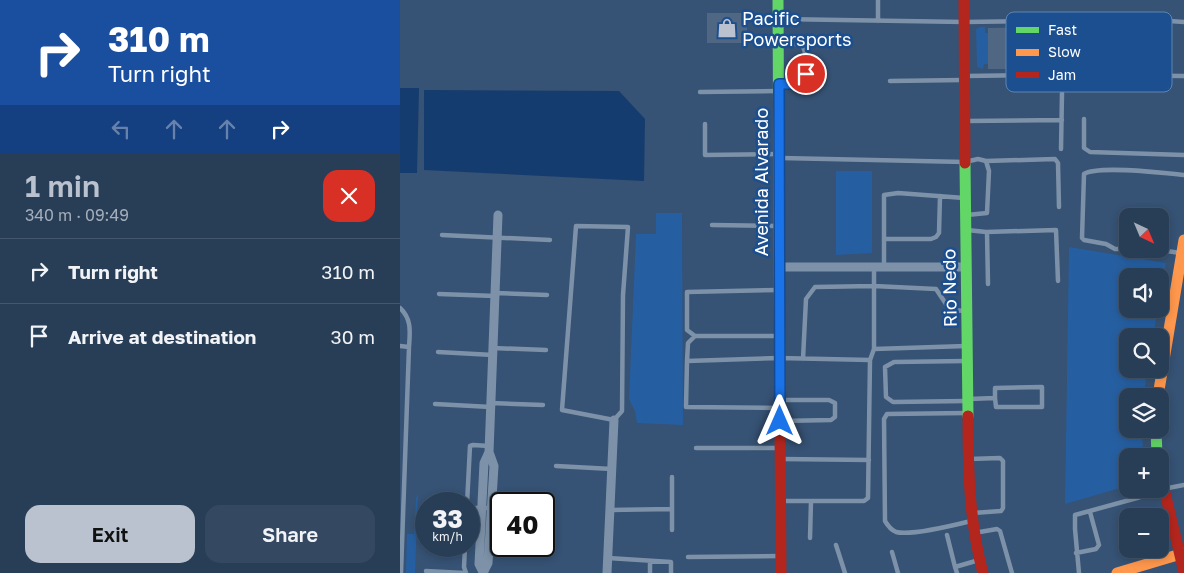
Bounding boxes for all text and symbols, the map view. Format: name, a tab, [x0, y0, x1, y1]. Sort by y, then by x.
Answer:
place label: Pacific Powersports	[742, 7, 852, 50]
legend	[1006, 12, 1172, 92]
shop icon: Pacific Powersports	[716, 17, 738, 39]
text: 310 m	[108, 18, 210, 60]
icon: right	[25, 20, 90, 85]
text: Fast	[1048, 21, 1077, 38]
text: Slow	[1048, 43, 1081, 60]
pin	[785, 53, 827, 95]
text: Turn right	[108, 60, 211, 87]
icon: arrive	[792, 60, 820, 88]
text: Jam	[1048, 66, 1076, 83]
street label: Avenida Alvarado	[750, 108, 772, 256]
icon: left	[107, 115, 135, 143]
icon: ahead	[160, 115, 188, 143]
icon: ahead	[213, 115, 241, 143]
icon: right	[266, 115, 294, 143]
text: 1 min	[25, 168, 100, 204]
button: close	[323, 170, 375, 222]
text: 340 m · 09:49	[25, 205, 129, 225]
north arrow	[1119, 208, 1169, 258]
map controls	[1119, 208, 1169, 558]
street label: Rio Nedo	[937, 249, 961, 327]
icon: right	[25, 257, 53, 285]
text: Turn right	[68, 260, 158, 283]
text: 310 m	[321, 260, 375, 283]
button: sound	[1119, 268, 1169, 318]
icon: arrive	[25, 322, 53, 350]
text: Arrive at destination	[68, 325, 256, 348]
text: 30 m	[331, 325, 375, 348]
button: search	[1119, 328, 1169, 378]
button: layers	[1119, 388, 1169, 438]
position arrow	[753, 394, 805, 446]
button: +	[1119, 448, 1169, 498]
speed limit sign: 40	[490, 492, 555, 557]
text: 33	[432, 503, 463, 534]
button: Exit	[25, 505, 195, 563]
button: Share	[205, 505, 375, 563]
button: −	[1119, 508, 1169, 558]
text: km/h	[432, 529, 463, 544]

